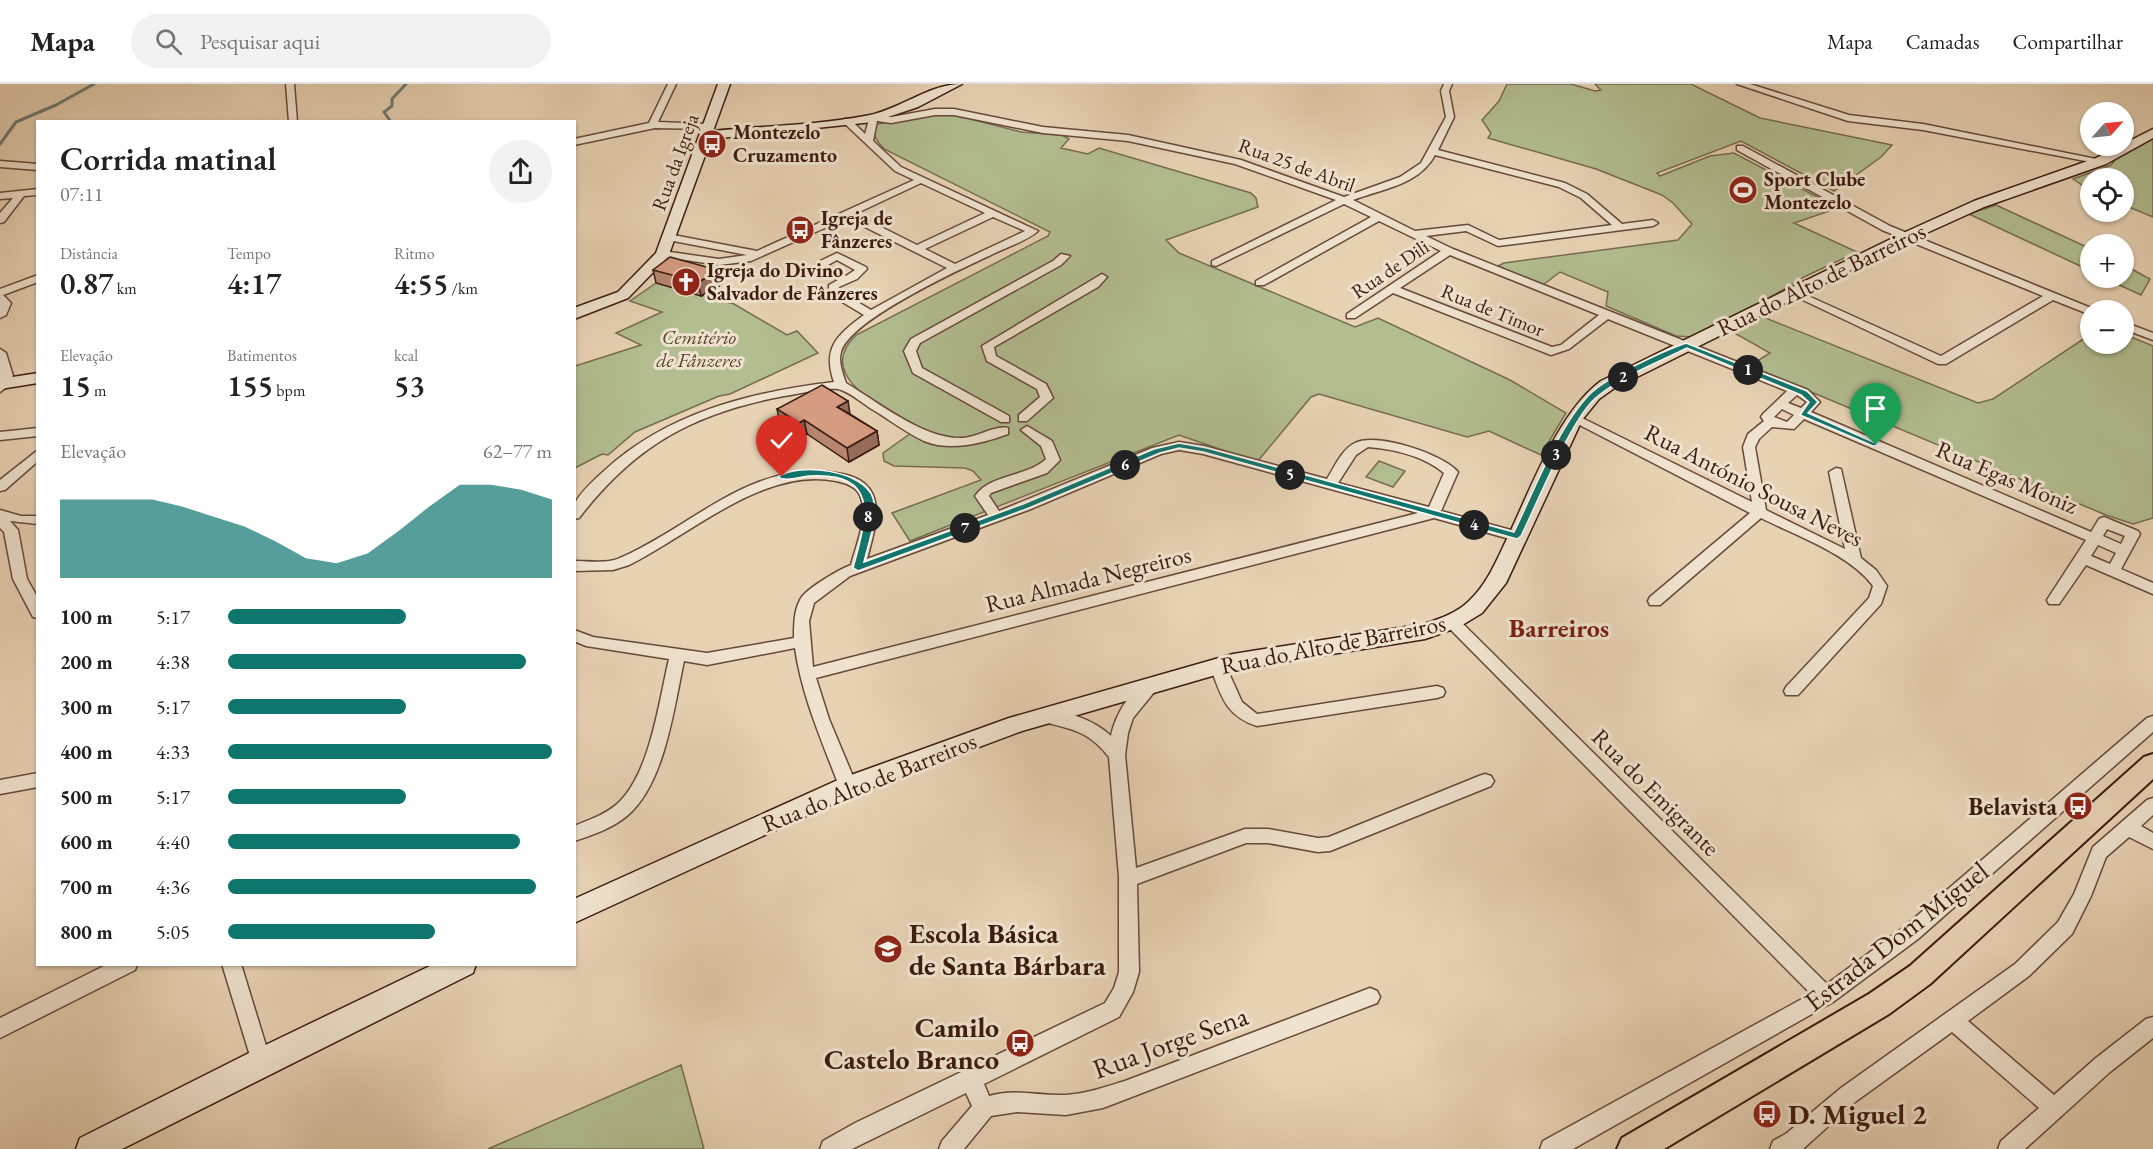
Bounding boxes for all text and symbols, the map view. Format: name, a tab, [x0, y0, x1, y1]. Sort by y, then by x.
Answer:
search box	[131, 14, 551, 68]
text: Mapa	[30, 23, 95, 59]
icon: search	[152, 25, 185, 58]
text: Pesquisar aqui	[200, 27, 320, 56]
text: Mapa	[1827, 28, 1873, 55]
text: Camadas	[1906, 28, 1979, 55]
text: Compartilhar	[2012, 28, 2123, 55]
north arrow	[2080, 102, 2134, 156]
map controls	[2080, 102, 2134, 354]
street label: Rua da Igreja	[645, 110, 705, 214]
place label: Montezelo Cruzamento	[733, 119, 837, 168]
bus stop icon: Montezelo Cruzamento	[696, 128, 728, 160]
street label: Rua 25 de Abril	[1235, 132, 1359, 198]
text: Corrida matinal	[60, 137, 276, 180]
button: share	[489, 140, 552, 203]
place label: Sport Clube Montezelo	[1764, 166, 1865, 215]
button: locate	[2080, 168, 2134, 222]
sports icon: Sport Clube Montezelo	[1727, 174, 1759, 206]
text: 07:11	[60, 181, 103, 207]
place label: Igreja de Fânzeres	[821, 205, 893, 254]
bus stop icon: Igreja de Fânzeres	[784, 214, 816, 246]
street label: Rua do Alto de Barreiros	[1712, 215, 1930, 343]
street label: Rua de Dili	[1346, 233, 1434, 304]
button: +	[2080, 234, 2134, 288]
text: Distância	[60, 243, 118, 264]
text: Tempo	[227, 243, 271, 264]
text: Ritmo	[394, 243, 435, 264]
place label: Igreja do Divino Salvador de Fânzeres	[707, 257, 878, 306]
text: 0.87	[60, 264, 113, 303]
text: 4:17	[227, 264, 281, 303]
text: 4:55	[394, 264, 448, 303]
church icon: Igreja do Divino Salvador de Fânzeres	[670, 266, 702, 298]
text: km	[113, 278, 137, 299]
text: /km	[448, 278, 478, 299]
street label: Rua de Timor	[1438, 278, 1549, 343]
button: −	[2080, 300, 2134, 354]
park label: Cemitério de Fânzeres	[656, 324, 742, 373]
text: Elevação	[60, 345, 113, 366]
text: Batimentos	[227, 345, 297, 366]
text: kcal	[394, 345, 418, 366]
pin: 1	[1733, 355, 1763, 385]
text: 1	[1744, 359, 1752, 380]
pin: 2	[1608, 362, 1638, 392]
text: 15	[60, 366, 91, 405]
text: 155	[227, 366, 273, 405]
text: 53	[394, 366, 425, 405]
text: 2	[1619, 366, 1627, 387]
text: m	[91, 380, 106, 401]
text: bpm	[273, 380, 305, 401]
pin	[1850, 383, 1901, 445]
icon: arrive	[1859, 392, 1892, 425]
pin	[756, 415, 807, 477]
street label: Rua António Sousa Neves	[1639, 416, 1869, 554]
icon: check	[765, 424, 798, 457]
street label: Rua Egas Moniz	[1932, 433, 2082, 521]
text: Elevação	[60, 438, 126, 464]
text: 62–77 m	[483, 438, 552, 464]
pin: 3	[1541, 440, 1571, 470]
text: 3	[1552, 444, 1560, 465]
pin: 6	[1110, 450, 1140, 480]
text: 6	[1121, 454, 1129, 475]
pin: 5	[1275, 460, 1305, 490]
text: 5	[1286, 464, 1294, 485]
pin: 8	[853, 502, 883, 532]
text: 8	[864, 506, 872, 527]
pin: 4	[1459, 510, 1489, 540]
pin: 7	[950, 513, 980, 543]
text: 4	[1470, 514, 1478, 535]
text: 7	[961, 517, 969, 538]
street label: Rua Almada Negreiros	[982, 538, 1194, 620]
text: 100 m	[60, 604, 113, 630]
text: 5:17	[156, 604, 190, 630]
street label: Rua do Alto de Barreiros	[1218, 607, 1448, 681]
district label: Barreiros	[1509, 611, 1609, 645]
text: 200 m	[60, 649, 113, 675]
text: 4:38	[156, 649, 190, 675]
text: 300 m	[60, 694, 113, 720]
text: 5:17	[156, 694, 190, 720]
street label: Rua do Emigrante	[1585, 721, 1727, 863]
street label: Rua do Alto de Barreiros	[757, 725, 981, 839]
text: 400 m	[60, 739, 113, 765]
text: 4:33	[156, 739, 190, 765]
text: 500 m	[60, 784, 113, 810]
text: 5:17	[156, 784, 190, 810]
bus stop icon: Belavista	[2062, 790, 2094, 822]
place label: Belavista	[1968, 791, 2057, 822]
text: 600 m	[60, 829, 113, 855]
text: 4:40	[156, 829, 190, 855]
street label: Estrada Dom Miguel	[1797, 853, 1996, 1019]
text: 700 m	[60, 874, 113, 900]
text: 4:36	[156, 874, 190, 900]
place label: Escola Básica de Santa Bárbara	[909, 915, 1107, 983]
text: 800 m	[60, 919, 113, 945]
text: 5:05	[156, 919, 190, 945]
school or university icon: Escola Básica de Santa Bárbara	[872, 933, 904, 965]
street label: Rua Jorge Sena	[1087, 997, 1253, 1087]
place label: Camilo Castelo Branco	[824, 1009, 999, 1077]
bus stop icon: Camilo Castelo Branco	[1004, 1027, 1036, 1059]
place label: D. Miguel 2	[1788, 1096, 1927, 1132]
bus stop icon: D. Miguel 2	[1751, 1098, 1783, 1130]

